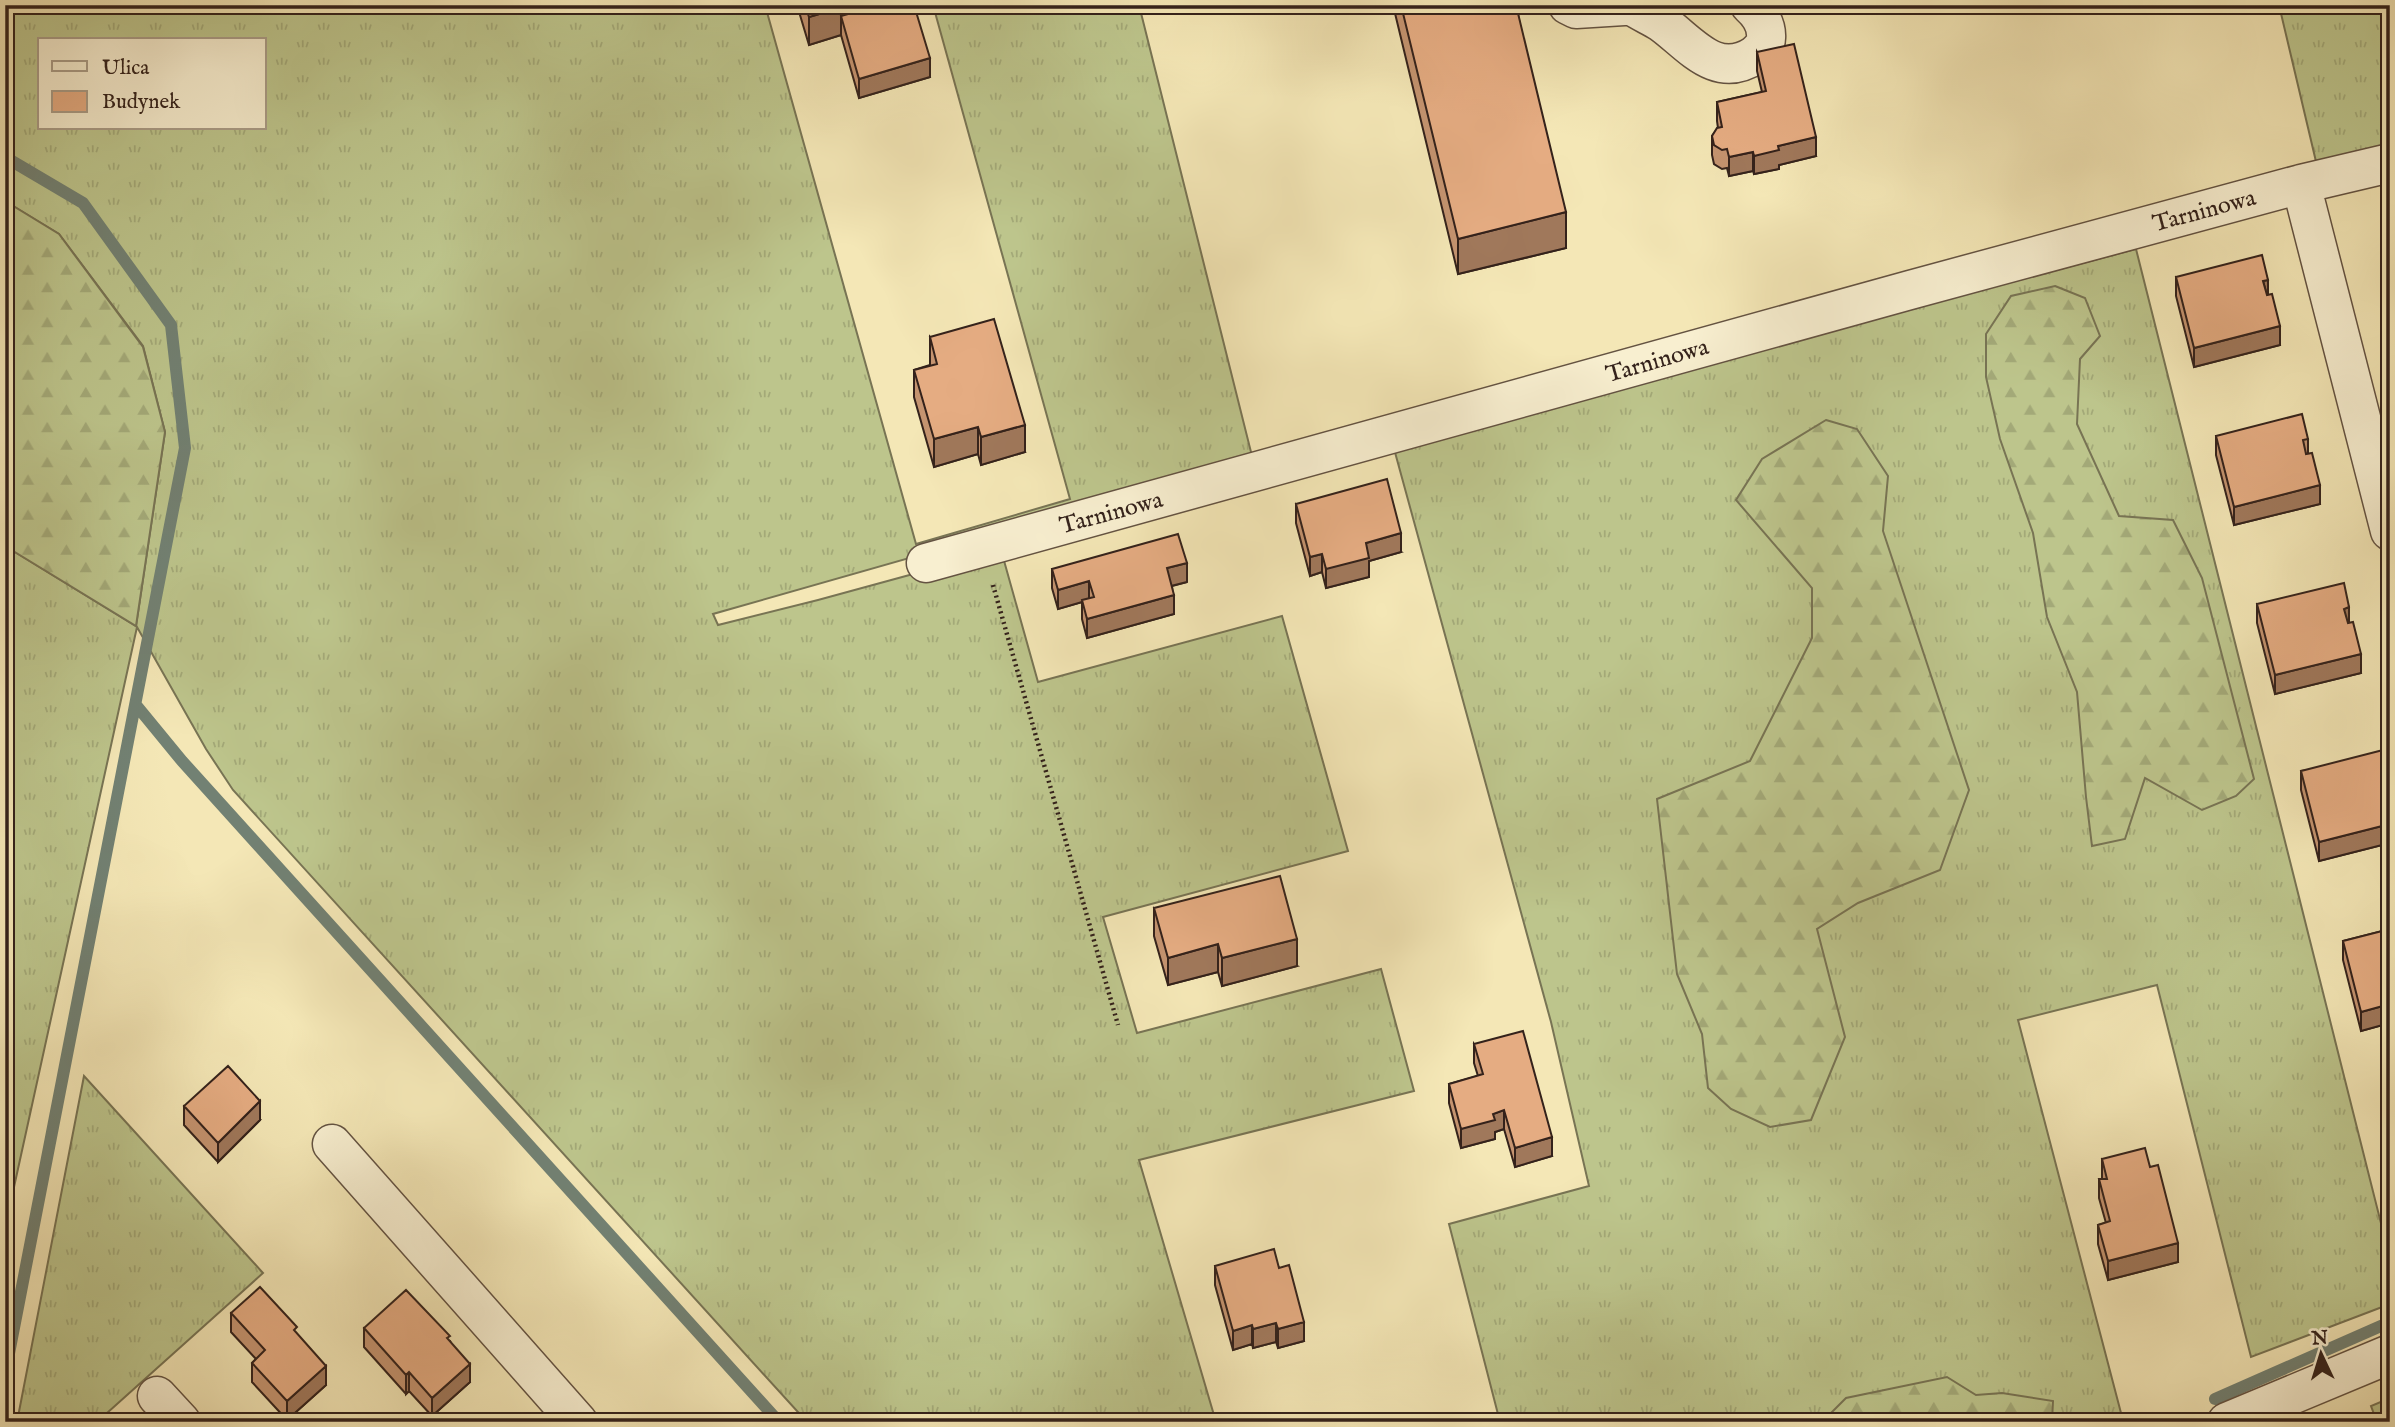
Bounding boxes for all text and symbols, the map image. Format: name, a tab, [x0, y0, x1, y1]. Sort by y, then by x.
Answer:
legend	[38, 38, 266, 130]
text: Ulica	[102, 55, 150, 82]
text: Budynek	[102, 89, 181, 116]
street label: Tarninowa	[2149, 183, 2260, 240]
street label: Tarninowa	[1602, 332, 1713, 391]
street label: Tarninowa	[1056, 485, 1167, 542]
north arrow	[2286, 1318, 2356, 1388]
text: N	[2310, 1326, 2330, 1352]

